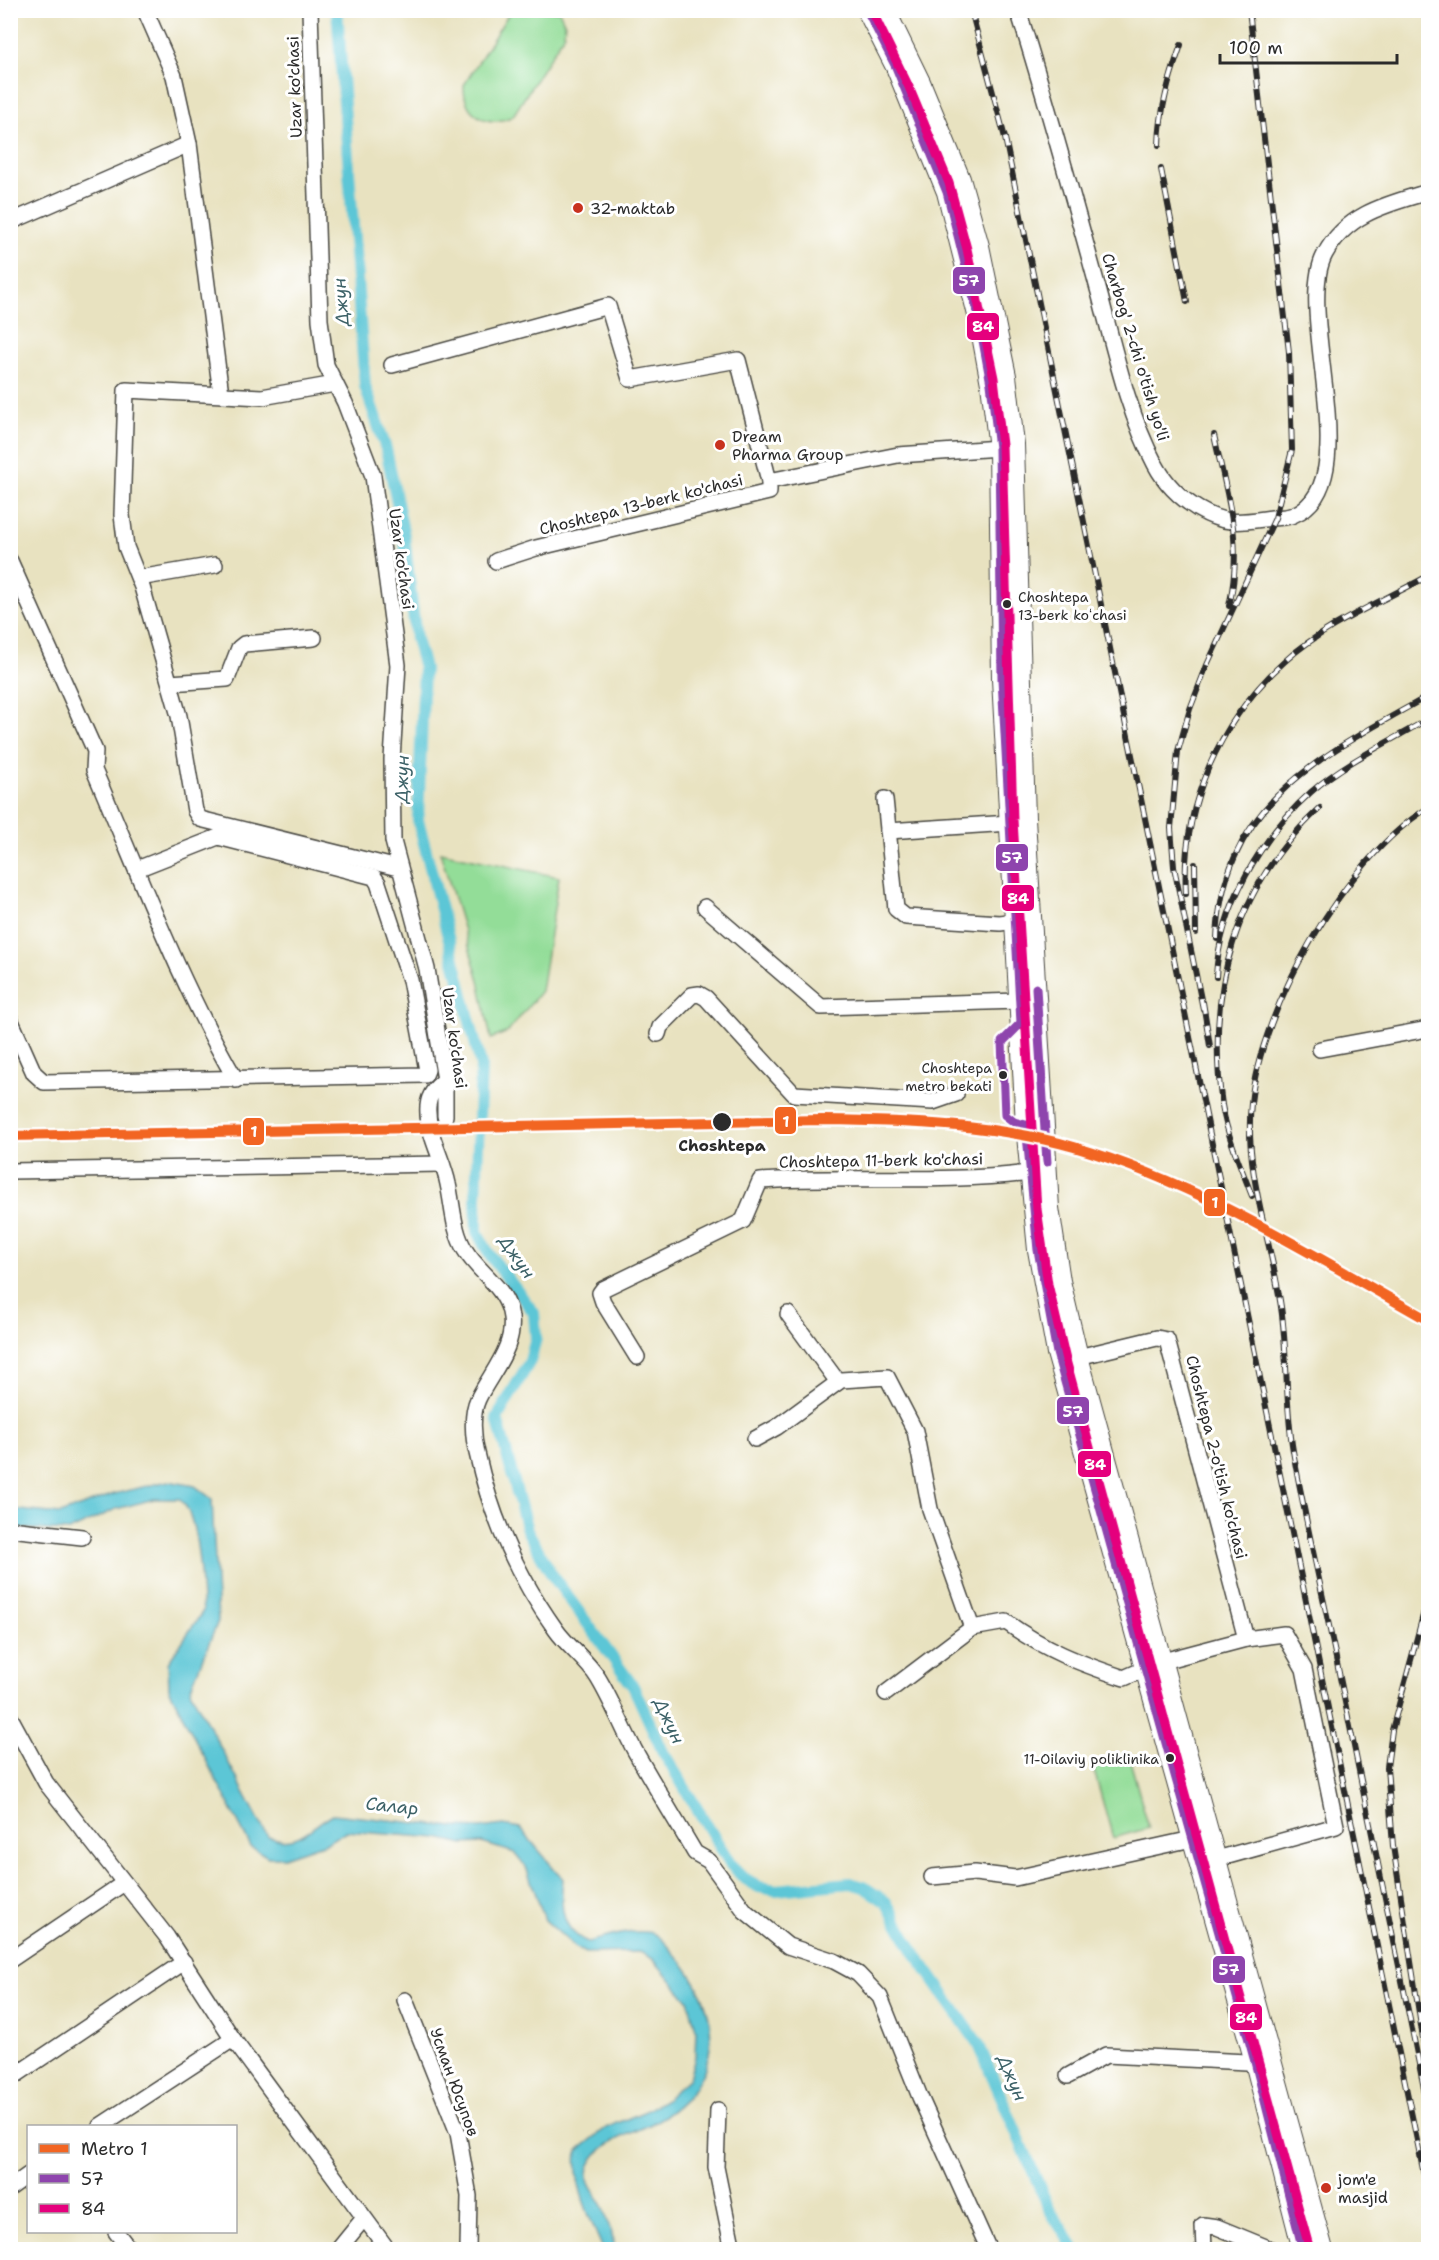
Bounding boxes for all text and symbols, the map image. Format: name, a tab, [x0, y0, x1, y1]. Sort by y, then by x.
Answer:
scale bar	[1220, 27, 1397, 65]
street label: Uzar ko'chasi	[282, 36, 307, 138]
text: 100 m	[1229, 36, 1283, 60]
place label: 32-maktab	[590, 198, 675, 219]
marker: 32-maktab	[571, 201, 585, 215]
street label: Charbog' 2-chi o'tish yo'li	[1097, 251, 1174, 444]
line badge: 57	[952, 266, 986, 295]
text: 57	[959, 270, 979, 291]
water label: Джун	[327, 277, 355, 328]
line badge: 84	[966, 312, 1000, 341]
text: 84	[972, 316, 994, 337]
place label: Dream Pharma Group	[732, 426, 843, 465]
marker: Dream Pharma Group	[713, 438, 727, 452]
street label: Choshtepa 13-berk ko'chasi	[537, 469, 745, 540]
street label: Uzar ko'chasi	[384, 507, 419, 611]
place label: Choshtepa 13-berk koʻchasi	[1018, 588, 1127, 624]
marker: Choshtepa 13-berk koʻchasi	[1001, 598, 1013, 610]
water label: Джун	[389, 754, 415, 804]
line badge: 57	[995, 843, 1029, 872]
text: 57	[1002, 847, 1022, 868]
line badge: 84	[1001, 884, 1035, 912]
text: 84	[1007, 888, 1029, 909]
street label: Uzar ko'chasi	[437, 986, 472, 1090]
place label: Choshtepa metro bekati	[905, 1059, 992, 1095]
marker: Choshtepa metro bekati	[997, 1069, 1009, 1081]
line badge: 1	[774, 1106, 797, 1135]
marker: Choshtepa	[711, 1111, 733, 1133]
text: 1	[782, 1111, 790, 1132]
line badge: 1	[242, 1117, 265, 1146]
text: 1	[250, 1121, 258, 1142]
place label: Choshtepa	[678, 1135, 766, 1156]
street label: Choshtepa 11-berk ko'chasi	[779, 1148, 983, 1173]
line badge: 1	[1203, 1188, 1226, 1217]
text: 1	[1211, 1192, 1219, 1213]
water label: Джун	[493, 1230, 541, 1284]
street label: Choshtepa 2-o'tish ko'chasi	[1181, 1353, 1252, 1561]
line badge: 57	[1056, 1396, 1090, 1425]
text: 57	[1063, 1401, 1083, 1422]
line badge: 84	[1077, 1450, 1112, 1478]
text: 84	[1084, 1454, 1106, 1475]
water label: Джун	[648, 1693, 690, 1748]
place label: 11-Oilaviy poliklinika	[1024, 1750, 1159, 1768]
marker: 11-Oilaviy poliklinika	[1164, 1752, 1176, 1764]
water label: Салар	[364, 1791, 420, 1821]
line badge: 57	[1212, 1955, 1246, 1984]
text: 57	[1219, 1959, 1239, 1980]
line badge: 84	[1229, 2003, 1263, 2031]
text: 84	[1235, 2007, 1257, 2028]
street label: Усман Юсупов	[425, 2025, 484, 2139]
water label: Джун	[991, 2050, 1033, 2105]
legend	[27, 2125, 237, 2233]
text: Metro 1	[81, 2137, 148, 2161]
text: 57	[81, 2167, 104, 2191]
place label: jom'e masjid	[1337, 2169, 1388, 2208]
marker: jom'e masjid	[1319, 2181, 1333, 2195]
text: 84	[81, 2197, 105, 2221]

